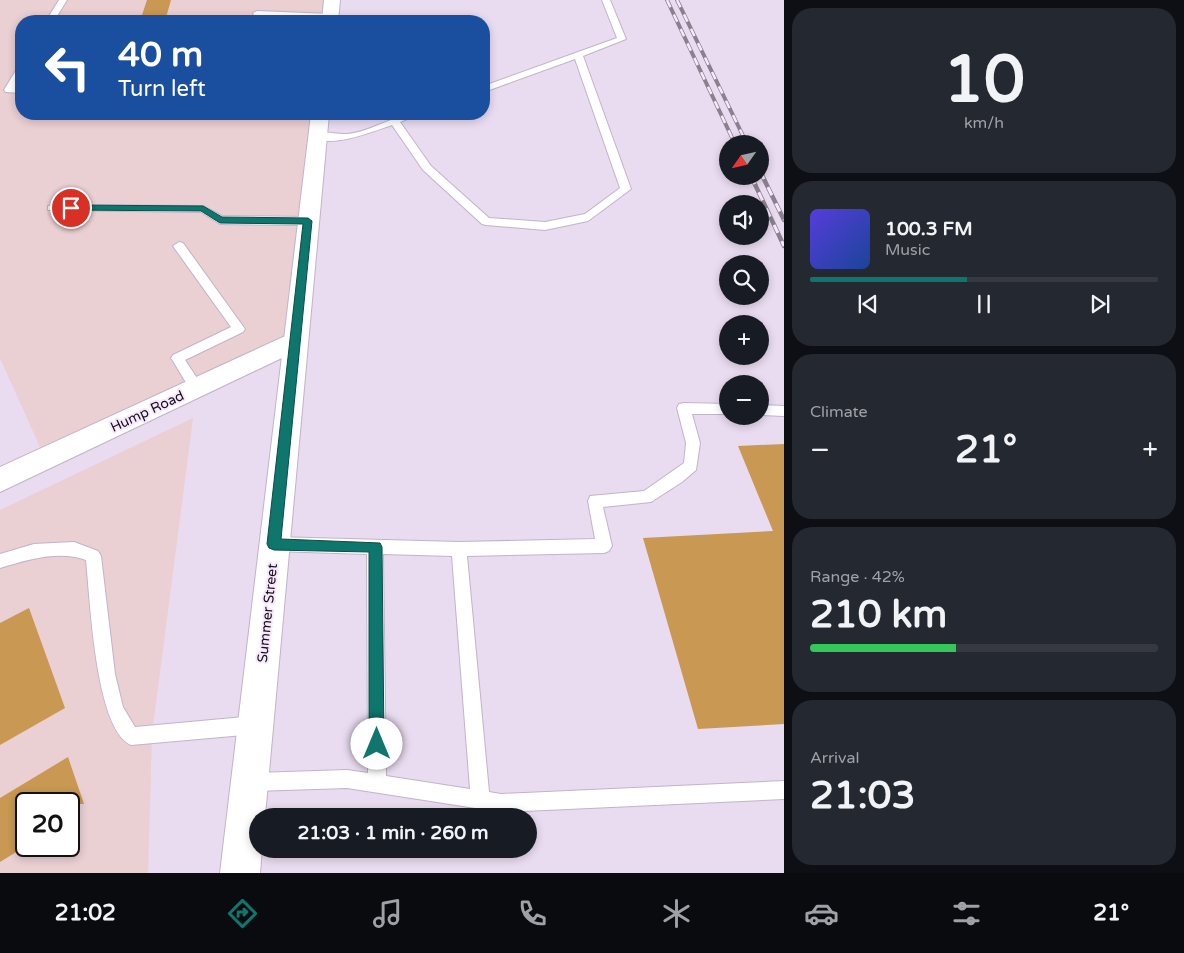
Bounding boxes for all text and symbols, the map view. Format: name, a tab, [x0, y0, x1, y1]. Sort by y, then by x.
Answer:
text: 40 m	[118, 34, 203, 76]
icon: left	[35, 35, 100, 100]
text: 10	[943, 41, 1025, 120]
text: Turn left	[118, 76, 206, 102]
text: km/h	[964, 113, 1004, 133]
north arrow	[719, 135, 769, 185]
map controls	[719, 135, 769, 425]
pin	[50, 187, 92, 229]
icon: arrive	[57, 194, 85, 222]
button: sound	[719, 195, 769, 245]
text: 100.3 FM	[885, 218, 973, 240]
text: Music	[885, 240, 930, 260]
button: search	[719, 255, 769, 305]
icon: previous	[854, 290, 882, 318]
icon: pause	[970, 290, 998, 318]
icon: next	[1086, 290, 1114, 318]
button: +	[719, 315, 769, 365]
button: −	[719, 375, 769, 425]
street label: Hump Road	[108, 387, 187, 436]
text: Climate	[810, 402, 868, 422]
text: 21°	[955, 427, 1017, 473]
text: −	[810, 433, 830, 467]
text: +	[1142, 433, 1158, 467]
street label: Summer Street	[254, 562, 281, 664]
text: Range · 42%	[810, 567, 905, 587]
text: 210 km	[810, 592, 947, 638]
position arrow	[350, 717, 402, 769]
text: Arrival	[810, 748, 859, 768]
text: 21:03	[810, 773, 915, 819]
speed limit sign: 20	[15, 792, 80, 857]
text: 21:03 · 1 min · 260 m	[297, 822, 489, 844]
icon: directions	[225, 896, 260, 931]
icon: music	[370, 896, 405, 931]
icon: phone	[515, 896, 550, 931]
icon: climate	[659, 896, 694, 931]
icon: car	[804, 896, 839, 931]
icon: filters	[949, 896, 984, 931]
text: 21:02	[55, 900, 116, 926]
text: 21°	[1093, 900, 1129, 926]

